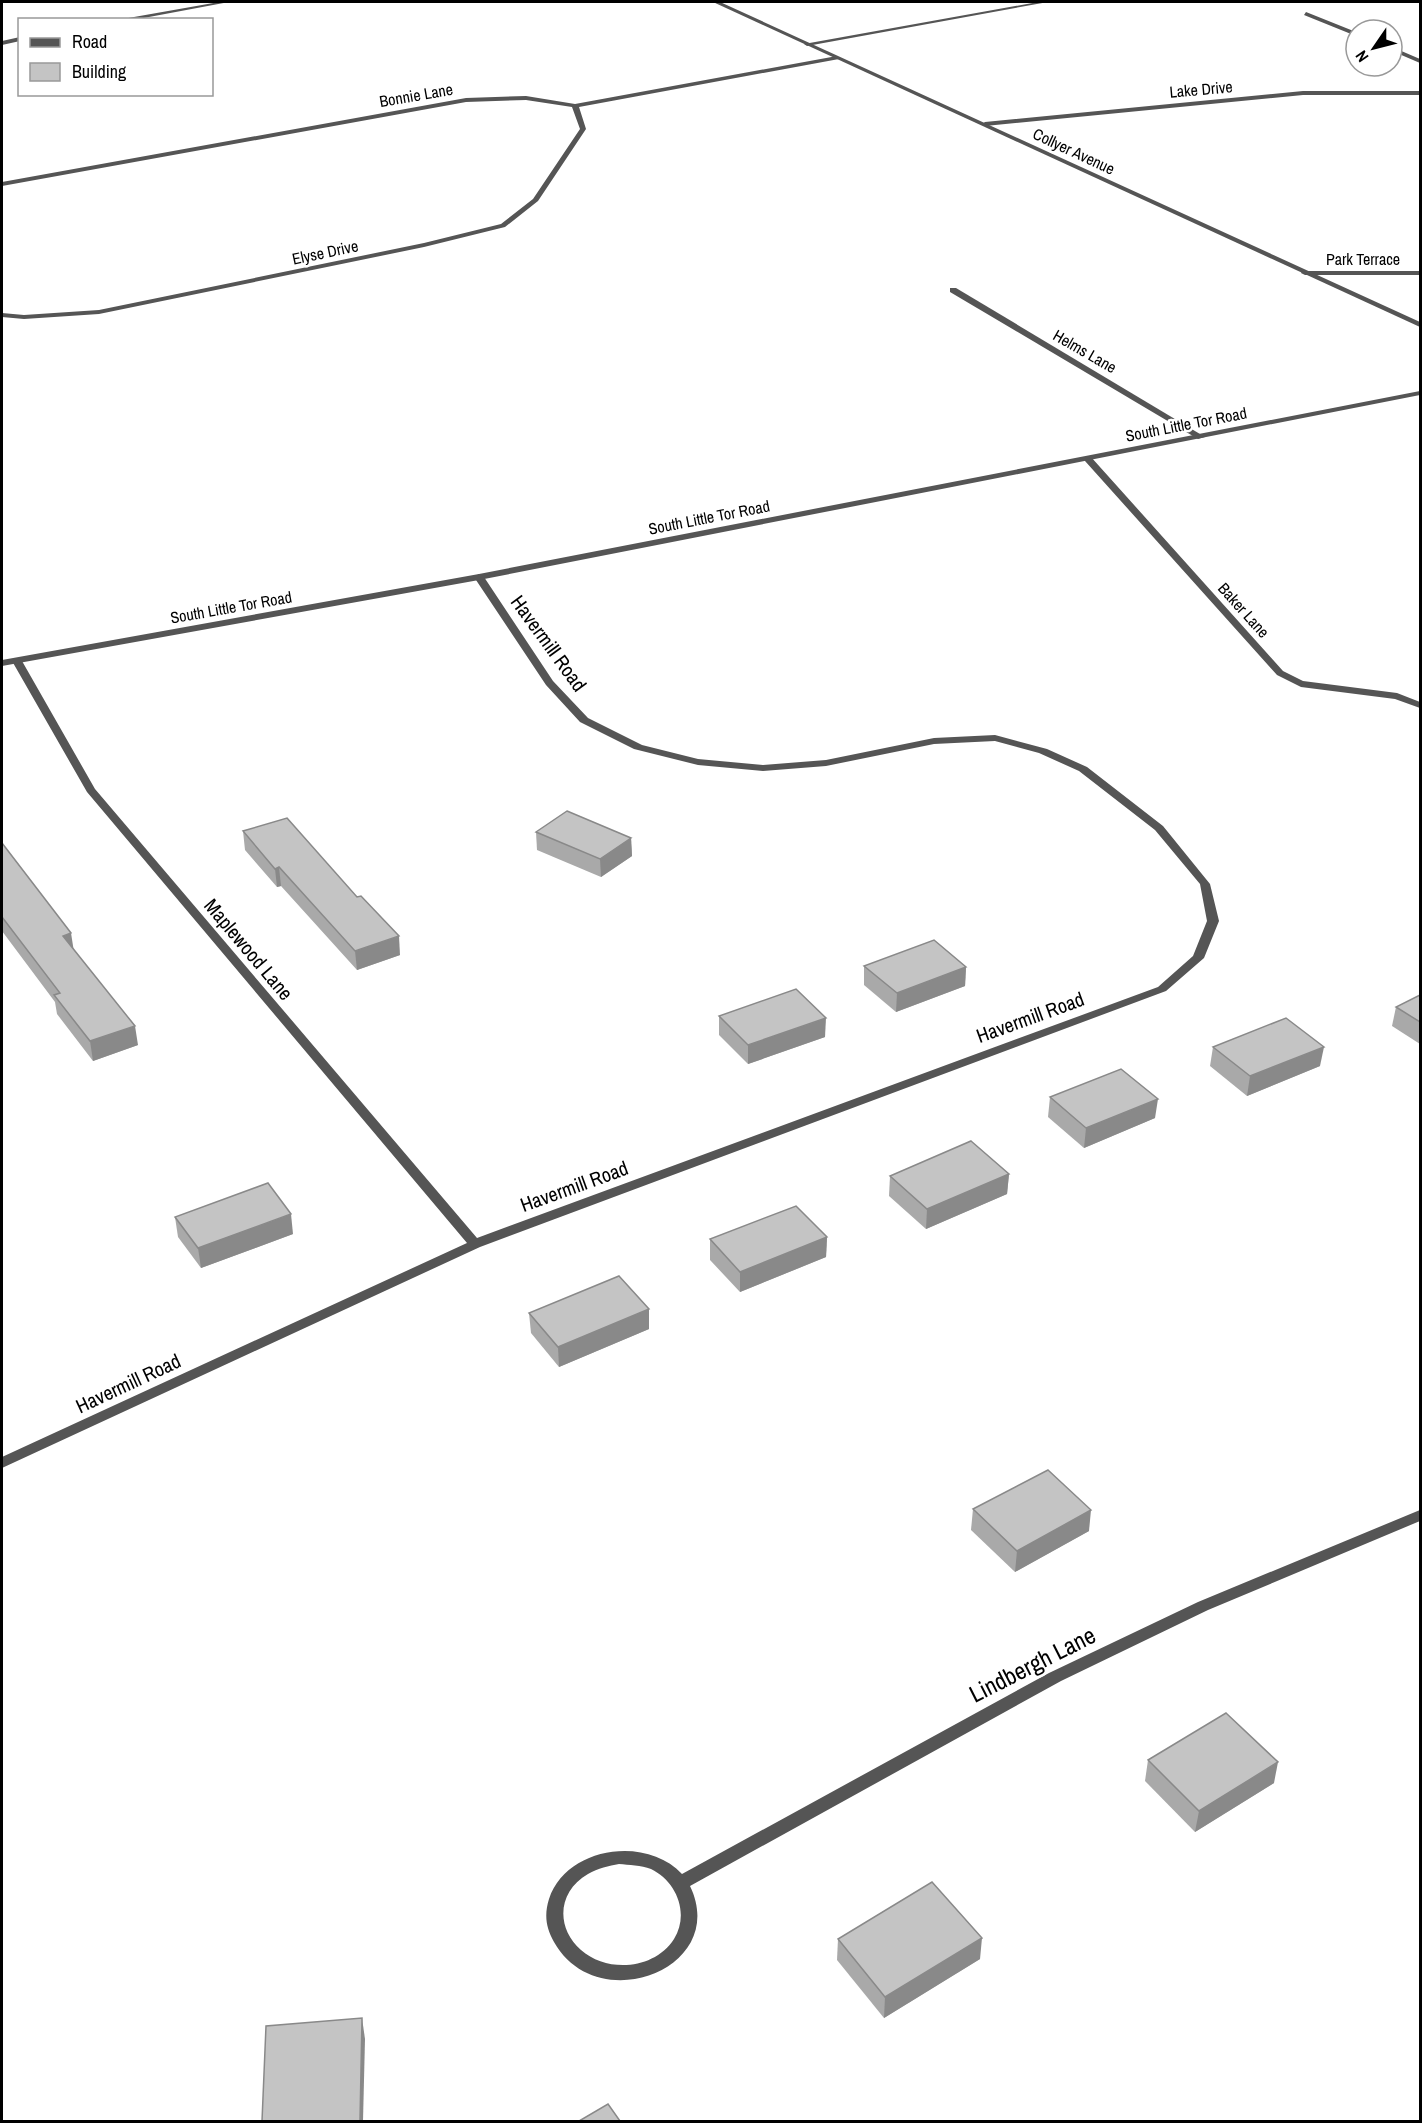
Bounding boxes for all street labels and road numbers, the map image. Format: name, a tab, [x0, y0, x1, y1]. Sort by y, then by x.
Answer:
street label: Lake Drive	[1168, 75, 1234, 103]
street label: Bonnie Lane	[377, 78, 455, 112]
street label: Collyer Avenue	[1029, 122, 1119, 180]
street label: Elyse Drive	[290, 234, 360, 270]
street label: Park Terrace	[1326, 248, 1400, 270]
street label: Helms Lane	[1049, 324, 1121, 378]
street label: South Little Tor Road	[1124, 401, 1248, 447]
street label: South Little Tor Road	[647, 494, 771, 540]
street label: Baker Lane	[1213, 578, 1275, 642]
street label: South Little Tor Road	[169, 585, 293, 629]
street label: Havermill Road	[505, 589, 593, 697]
street label: Maplewood Lane	[199, 892, 299, 1006]
street label: Havermill Road	[972, 985, 1088, 1049]
street label: Havermill Road	[516, 1154, 632, 1218]
street label: Havermill Road	[71, 1347, 185, 1419]
street label: Lindbergh Lane	[963, 1618, 1101, 1710]

